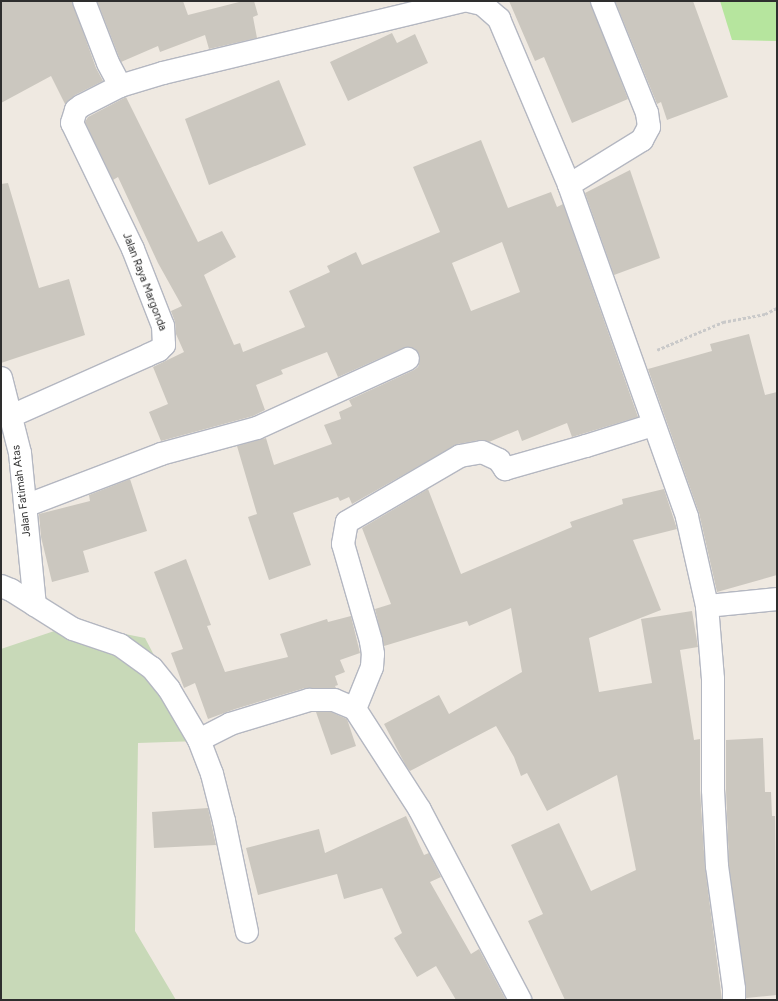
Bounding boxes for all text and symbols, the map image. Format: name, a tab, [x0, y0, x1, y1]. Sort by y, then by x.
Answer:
street label: Jalan Raya Margonda	[119, 231, 169, 333]
street label: Jalan Fatimah Atas	[10, 444, 34, 538]

